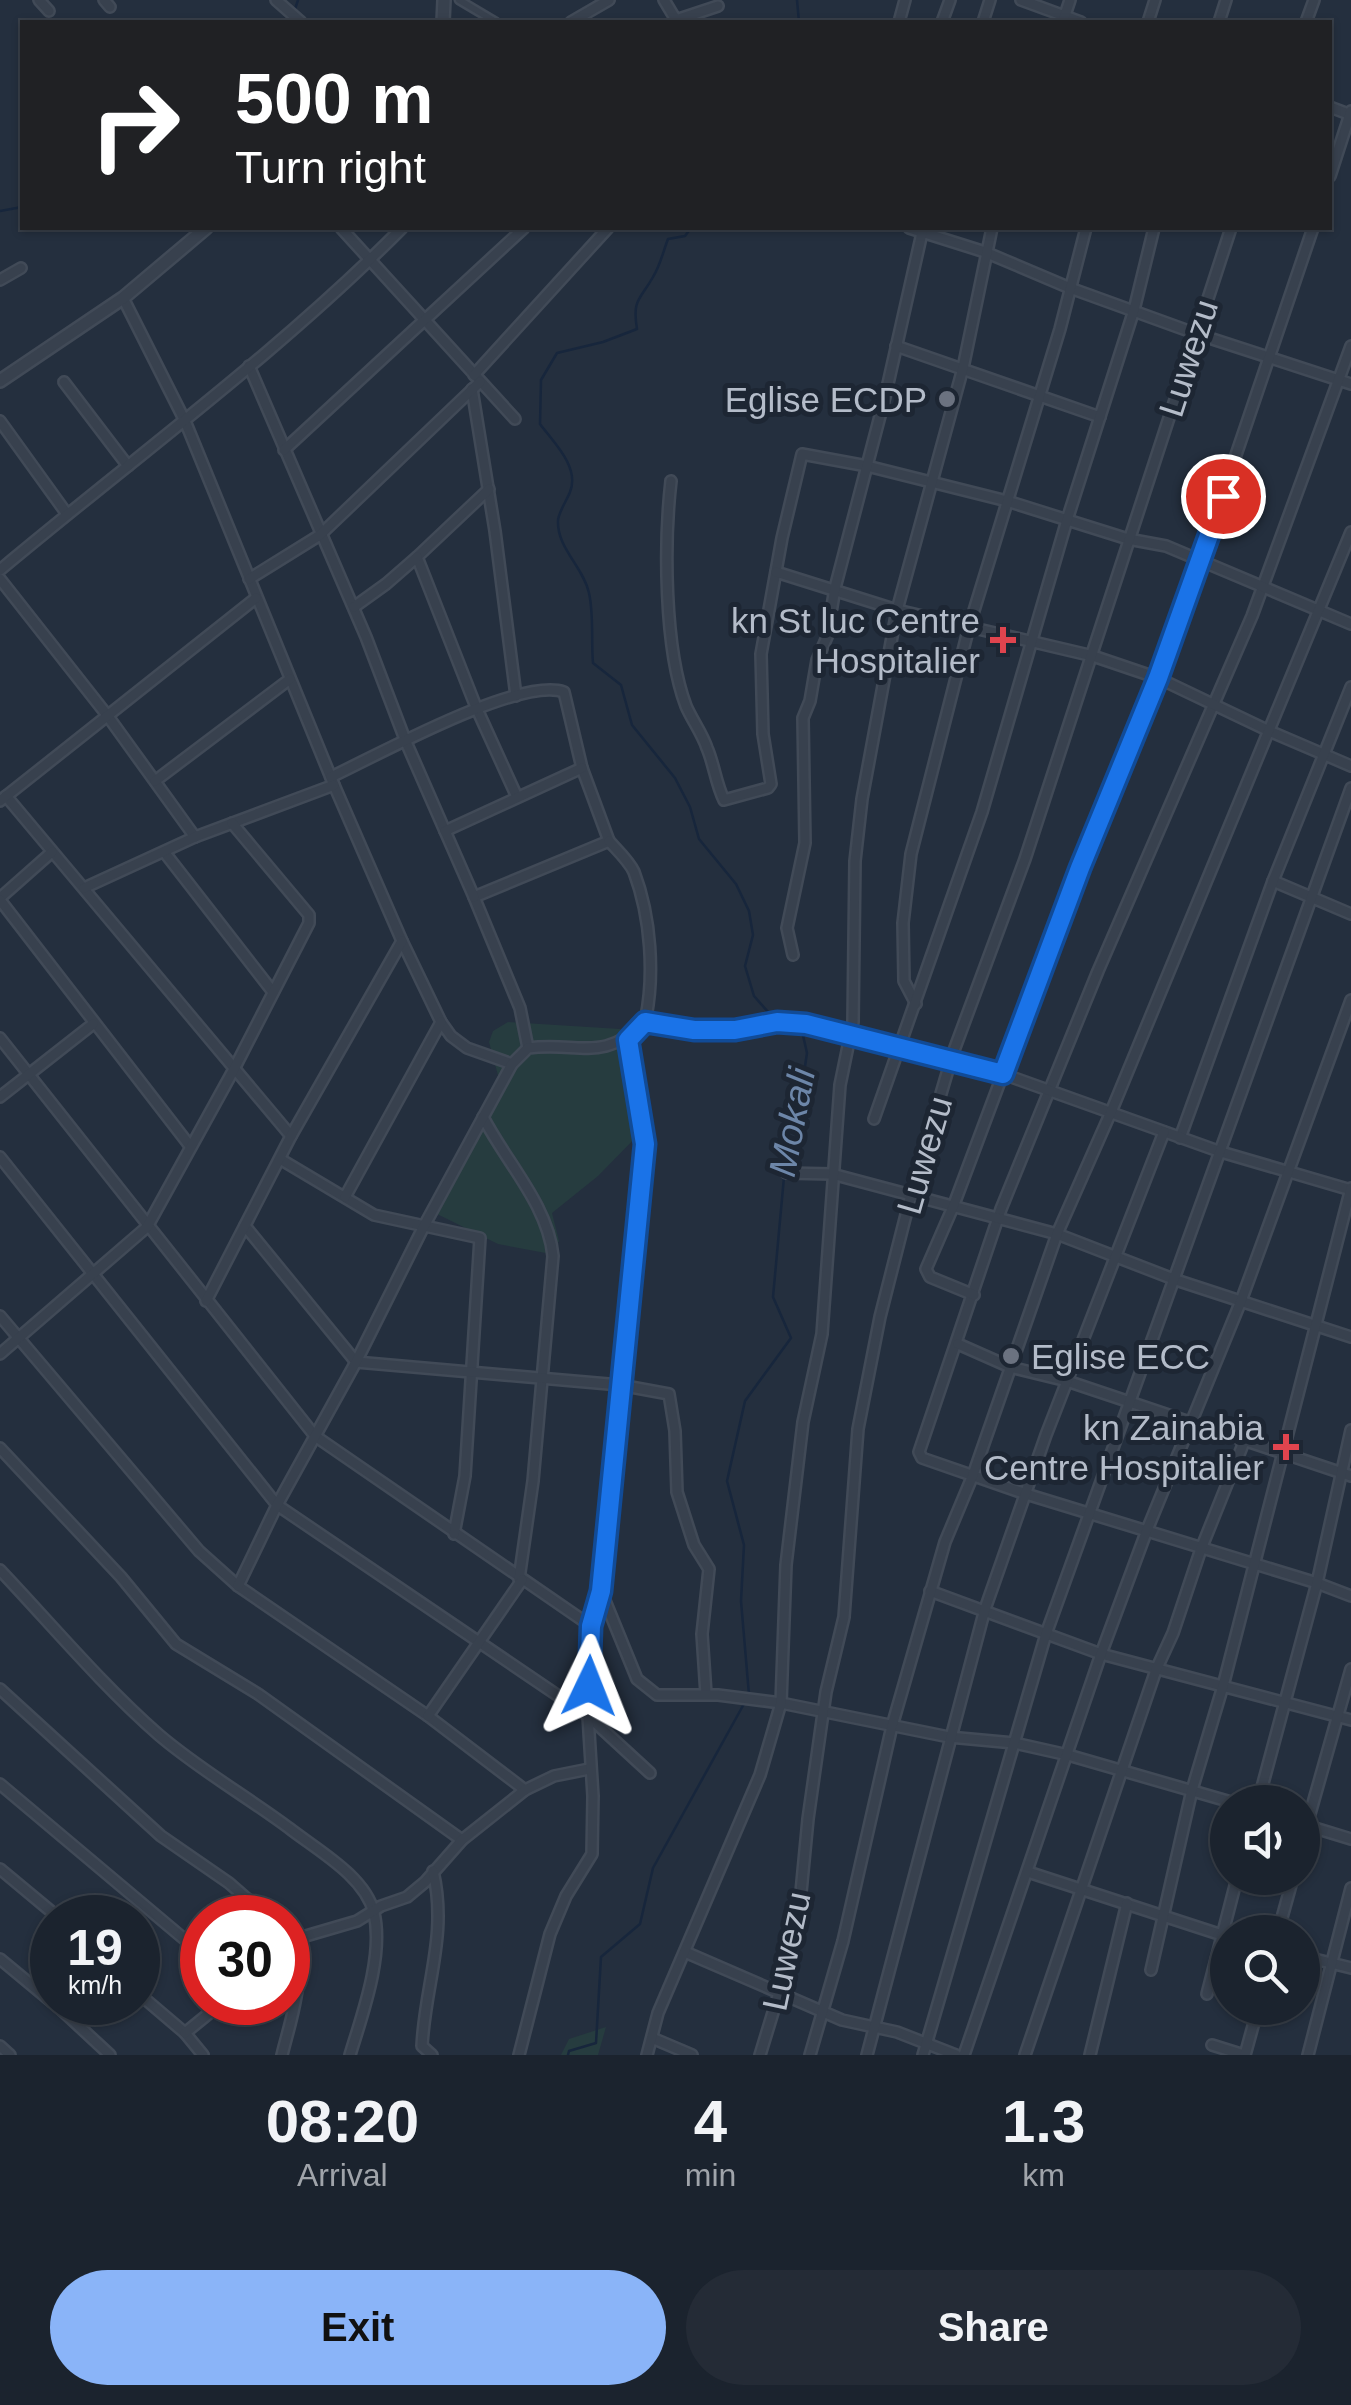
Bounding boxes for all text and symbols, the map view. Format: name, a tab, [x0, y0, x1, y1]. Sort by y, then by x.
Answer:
icon: right	[70, 60, 200, 190]
text: 500 m	[235, 60, 433, 138]
text: Turn right	[235, 142, 426, 193]
street label: Luwezu	[1151, 295, 1225, 421]
place label: Eglise ECDP	[725, 380, 927, 419]
marker: Eglise ECDP	[936, 388, 958, 410]
pin	[1181, 454, 1266, 539]
icon: arrive	[1196, 469, 1251, 524]
place label: kn St luc Centre Hospitalier	[731, 601, 980, 680]
marker: kn St luc Centre Hospitalier	[990, 627, 1016, 653]
water label: Mokali	[761, 1063, 823, 1180]
street label: Luwezu	[889, 1092, 959, 1218]
place label: Eglise ECC	[1031, 1337, 1210, 1376]
marker: Eglise ECC	[1000, 1345, 1022, 1367]
place label: kn Zainabia Centre Hospitalier	[984, 1408, 1265, 1487]
marker: kn Zainabia Centre Hospitalier	[1273, 1434, 1299, 1460]
position arrow	[537, 1634, 641, 1738]
map controls	[1210, 1785, 1320, 2025]
button: sound	[1210, 1785, 1320, 1895]
street label: Luwezu	[754, 1888, 818, 2014]
speed limit sign: 30	[180, 1895, 310, 2025]
button: search	[1210, 1915, 1320, 2025]
text: 19	[67, 1920, 123, 1976]
text: km/h	[68, 1971, 122, 1999]
text: 08:20	[266, 2088, 419, 2155]
text: 4	[694, 2088, 727, 2155]
text: 1.3	[1002, 2088, 1085, 2155]
text: Arrival	[297, 2157, 388, 2193]
text: min	[685, 2157, 736, 2193]
text: km	[1022, 2157, 1065, 2193]
button: Exit	[50, 2270, 666, 2385]
button: Share	[686, 2270, 1301, 2385]

